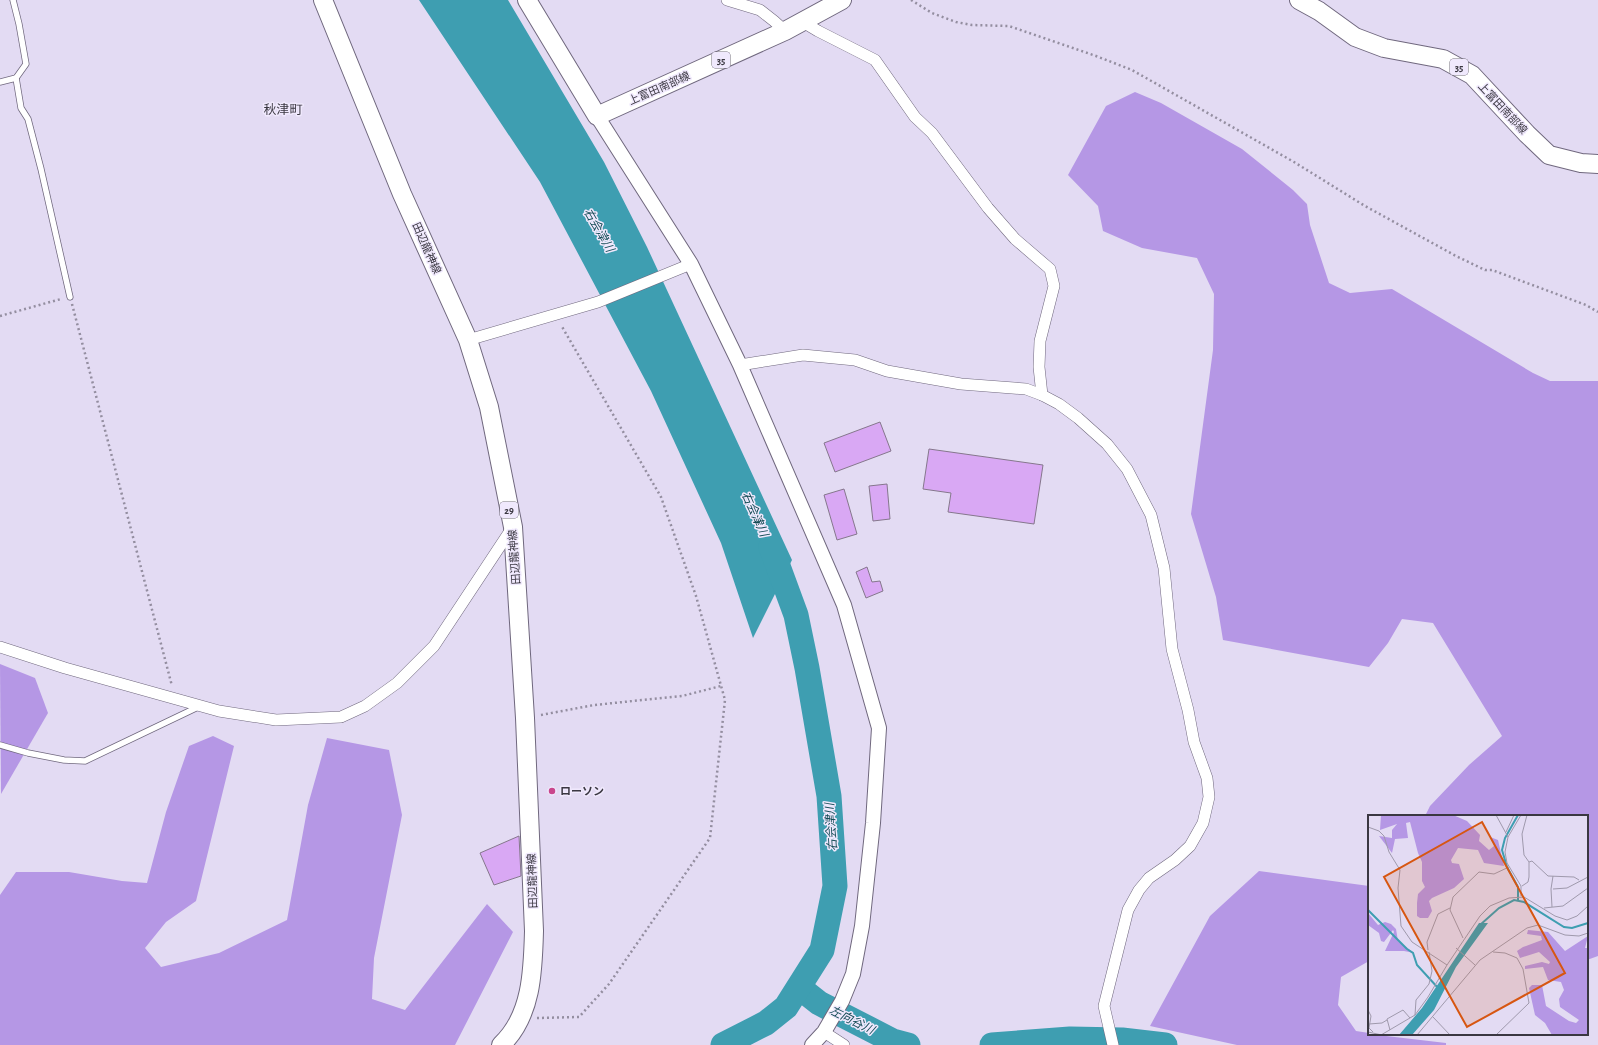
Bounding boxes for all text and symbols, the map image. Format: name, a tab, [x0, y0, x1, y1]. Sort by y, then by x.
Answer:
road number: 35	[712, 52, 730, 68]
road number: 35	[1450, 59, 1468, 75]
street label: 上富田南部線	[626, 69, 692, 107]
street label: 上富田南部線	[1476, 80, 1530, 136]
district label: 秋津町	[263, 103, 303, 117]
water label: 右会津川	[582, 206, 618, 256]
street label: 田辺龍神線	[410, 220, 444, 276]
water label: 右会津川	[740, 489, 772, 540]
road number: 29	[500, 502, 518, 518]
street label: 田辺龍神線	[506, 529, 522, 585]
marker: ローソン	[547, 786, 557, 796]
place label: ローソン	[560, 786, 604, 797]
water label: 右会津川	[822, 801, 839, 851]
inset map	[1368, 815, 1588, 1035]
street label: 田辺龍神線	[525, 853, 539, 909]
water label: 左向谷川	[828, 1003, 878, 1037]

